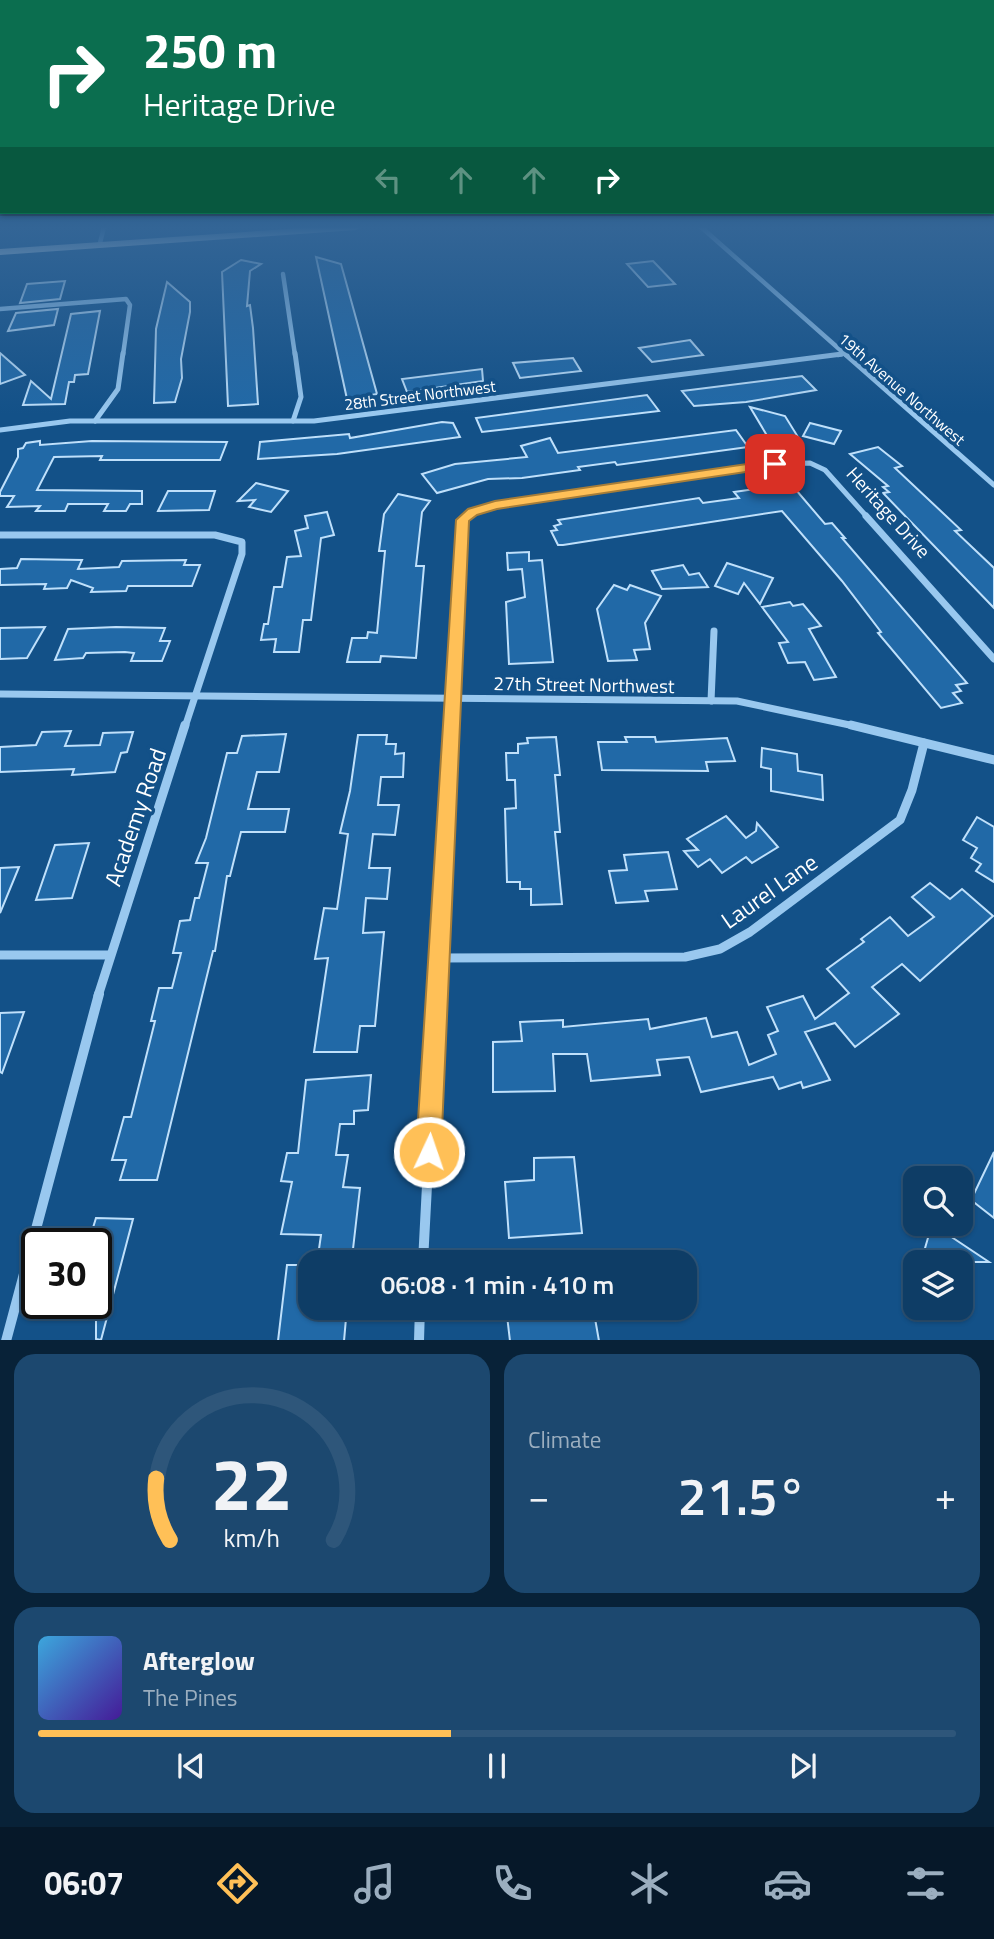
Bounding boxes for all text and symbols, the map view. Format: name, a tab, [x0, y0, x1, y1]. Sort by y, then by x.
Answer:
text: 250 m	[143, 12, 277, 87]
icon: right	[28, 28, 119, 119]
text: Heritage Drive	[143, 80, 336, 128]
icon: left	[369, 161, 407, 199]
icon: ahead	[442, 161, 480, 199]
icon: ahead	[515, 161, 553, 199]
icon: right	[588, 161, 626, 199]
street label: 19th Avenue Northwest	[833, 327, 971, 451]
street label: 28th Street Northwest	[343, 374, 498, 416]
pin	[745, 434, 805, 494]
icon: arrive	[756, 445, 794, 483]
street label: Heritage Drive	[840, 460, 938, 564]
street label: 27th Street Northwest	[493, 668, 675, 700]
street label: Academy Road	[95, 743, 175, 891]
street label: Laurel Lane	[714, 845, 824, 937]
position arrow	[392, 1115, 466, 1189]
map controls	[903, 1166, 973, 1320]
button: search	[903, 1166, 973, 1236]
speed limit sign: 30	[21, 1228, 112, 1319]
button: layers	[903, 1250, 973, 1320]
text: 06:08 · 1 min · 410 m	[381, 1265, 614, 1304]
text: Climate	[528, 1422, 601, 1457]
text: 22	[211, 1428, 293, 1538]
text: 21.5°	[678, 1456, 806, 1535]
text: −	[528, 1467, 549, 1525]
text: +	[935, 1467, 956, 1525]
text: km/h	[224, 1518, 280, 1556]
text: Afterglow	[143, 1641, 255, 1680]
text: The Pines	[143, 1680, 237, 1715]
icon: previous	[172, 1747, 210, 1785]
icon: pause	[478, 1747, 516, 1785]
icon: next	[784, 1747, 822, 1785]
text: 06:07	[44, 1859, 124, 1907]
icon: directions	[213, 1859, 262, 1908]
icon: music	[350, 1859, 399, 1908]
icon: phone	[488, 1859, 537, 1908]
icon: climate	[625, 1859, 674, 1908]
icon: car	[763, 1859, 812, 1908]
icon: filters	[901, 1859, 950, 1908]

